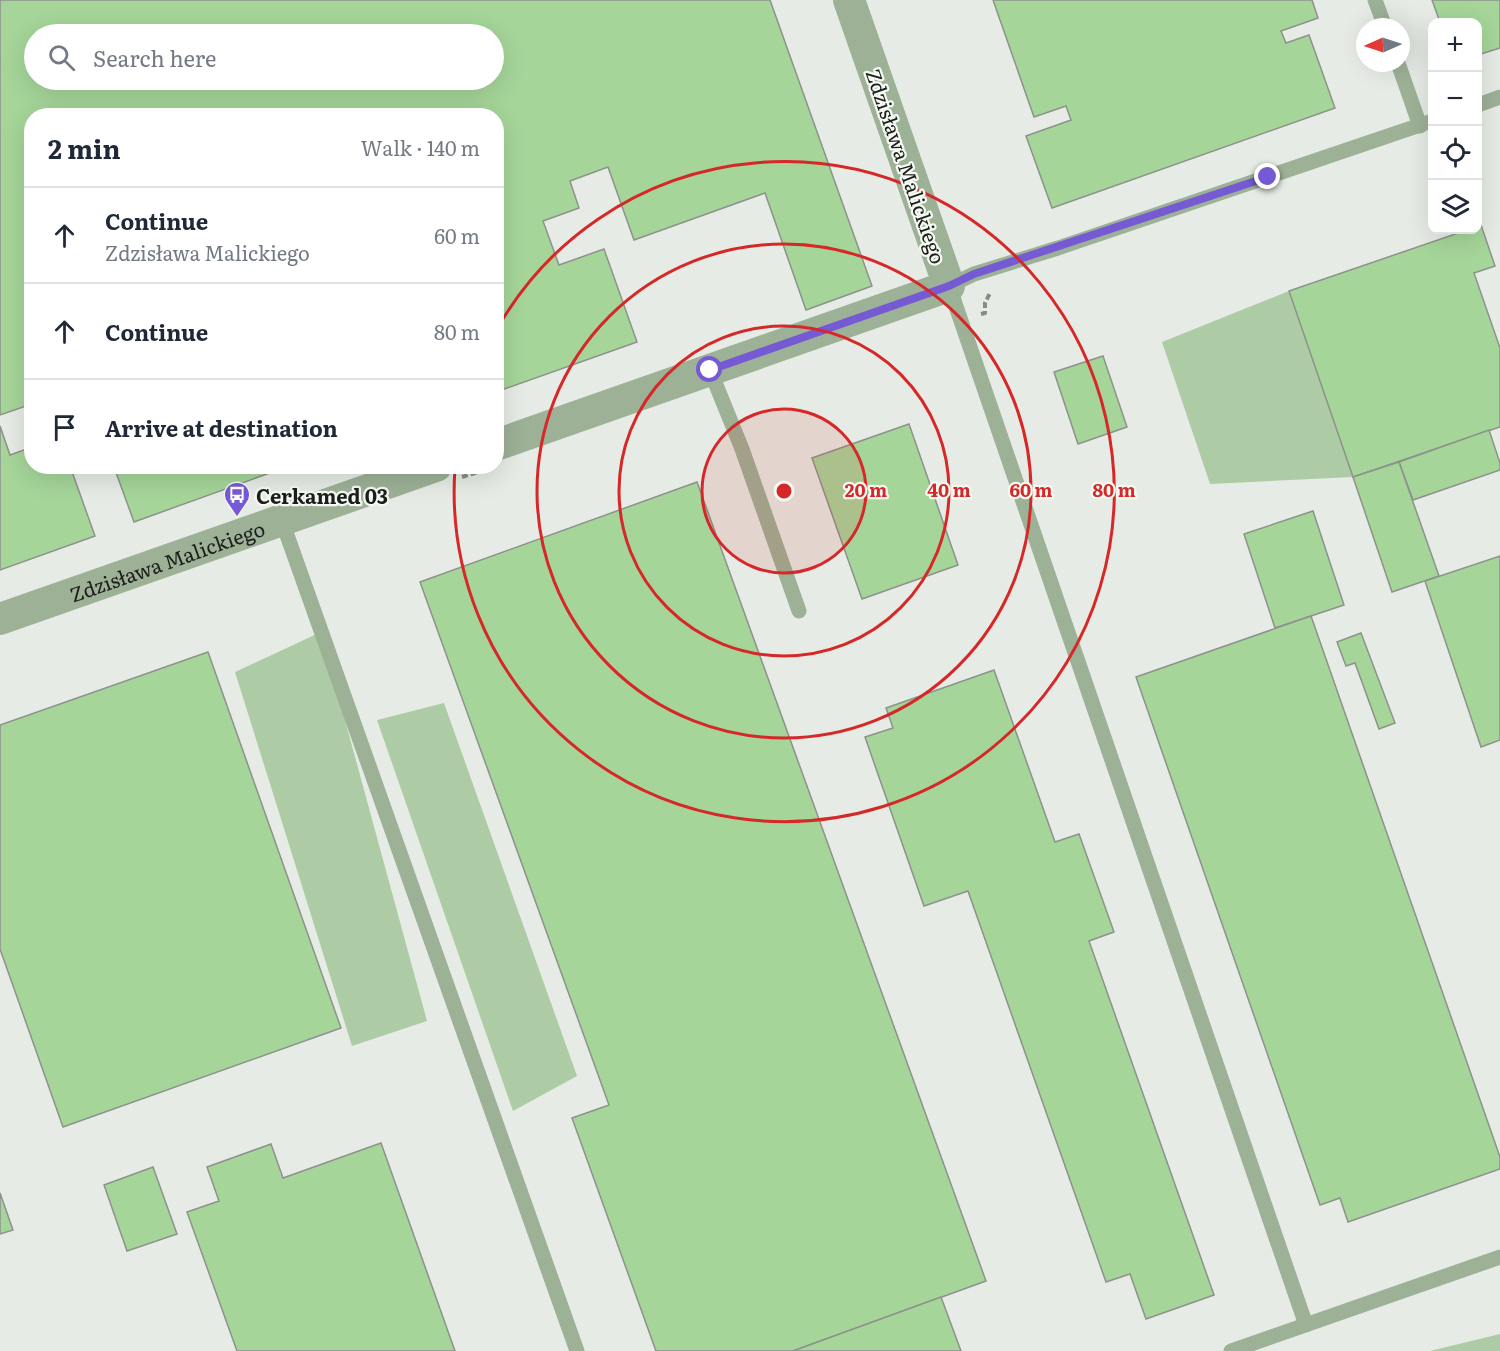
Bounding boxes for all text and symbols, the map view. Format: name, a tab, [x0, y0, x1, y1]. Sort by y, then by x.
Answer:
north arrow	[1356, 18, 1410, 72]
map controls	[1428, 18, 1482, 234]
button: +	[1428, 18, 1482, 72]
search box	[24, 24, 504, 90]
icon: search	[45, 41, 78, 74]
text: Search here	[93, 41, 216, 74]
street label: Zdzisława Malickiego	[859, 64, 955, 268]
button: −	[1428, 72, 1482, 126]
button: locate	[1428, 126, 1482, 180]
text: 2 min	[48, 128, 121, 167]
text: Walk · 140 m	[361, 132, 480, 162]
route end	[1254, 163, 1280, 189]
button: layers	[1428, 180, 1482, 234]
text: Continue	[105, 204, 208, 237]
icon: ahead	[48, 219, 81, 252]
text: 60 m	[434, 220, 480, 250]
text: Zdzisława Malickiego	[105, 237, 310, 267]
icon: ahead	[48, 315, 81, 348]
text: Continue	[105, 315, 208, 348]
text: 80 m	[434, 316, 480, 346]
route start	[696, 356, 722, 382]
icon: arrive	[48, 411, 81, 444]
text: Arrive at destination	[105, 411, 338, 444]
text: 20 m	[845, 476, 887, 503]
text: 40 m	[927, 476, 971, 503]
text: 60 m	[1009, 476, 1053, 503]
text: 80 m	[1092, 476, 1136, 503]
bus stop icon: Cerkamed 03	[222, 480, 252, 518]
place label: Cerkamed 03	[256, 480, 388, 510]
centre of rings	[774, 481, 794, 501]
street label: Zdzisława Malickiego	[65, 512, 269, 608]

